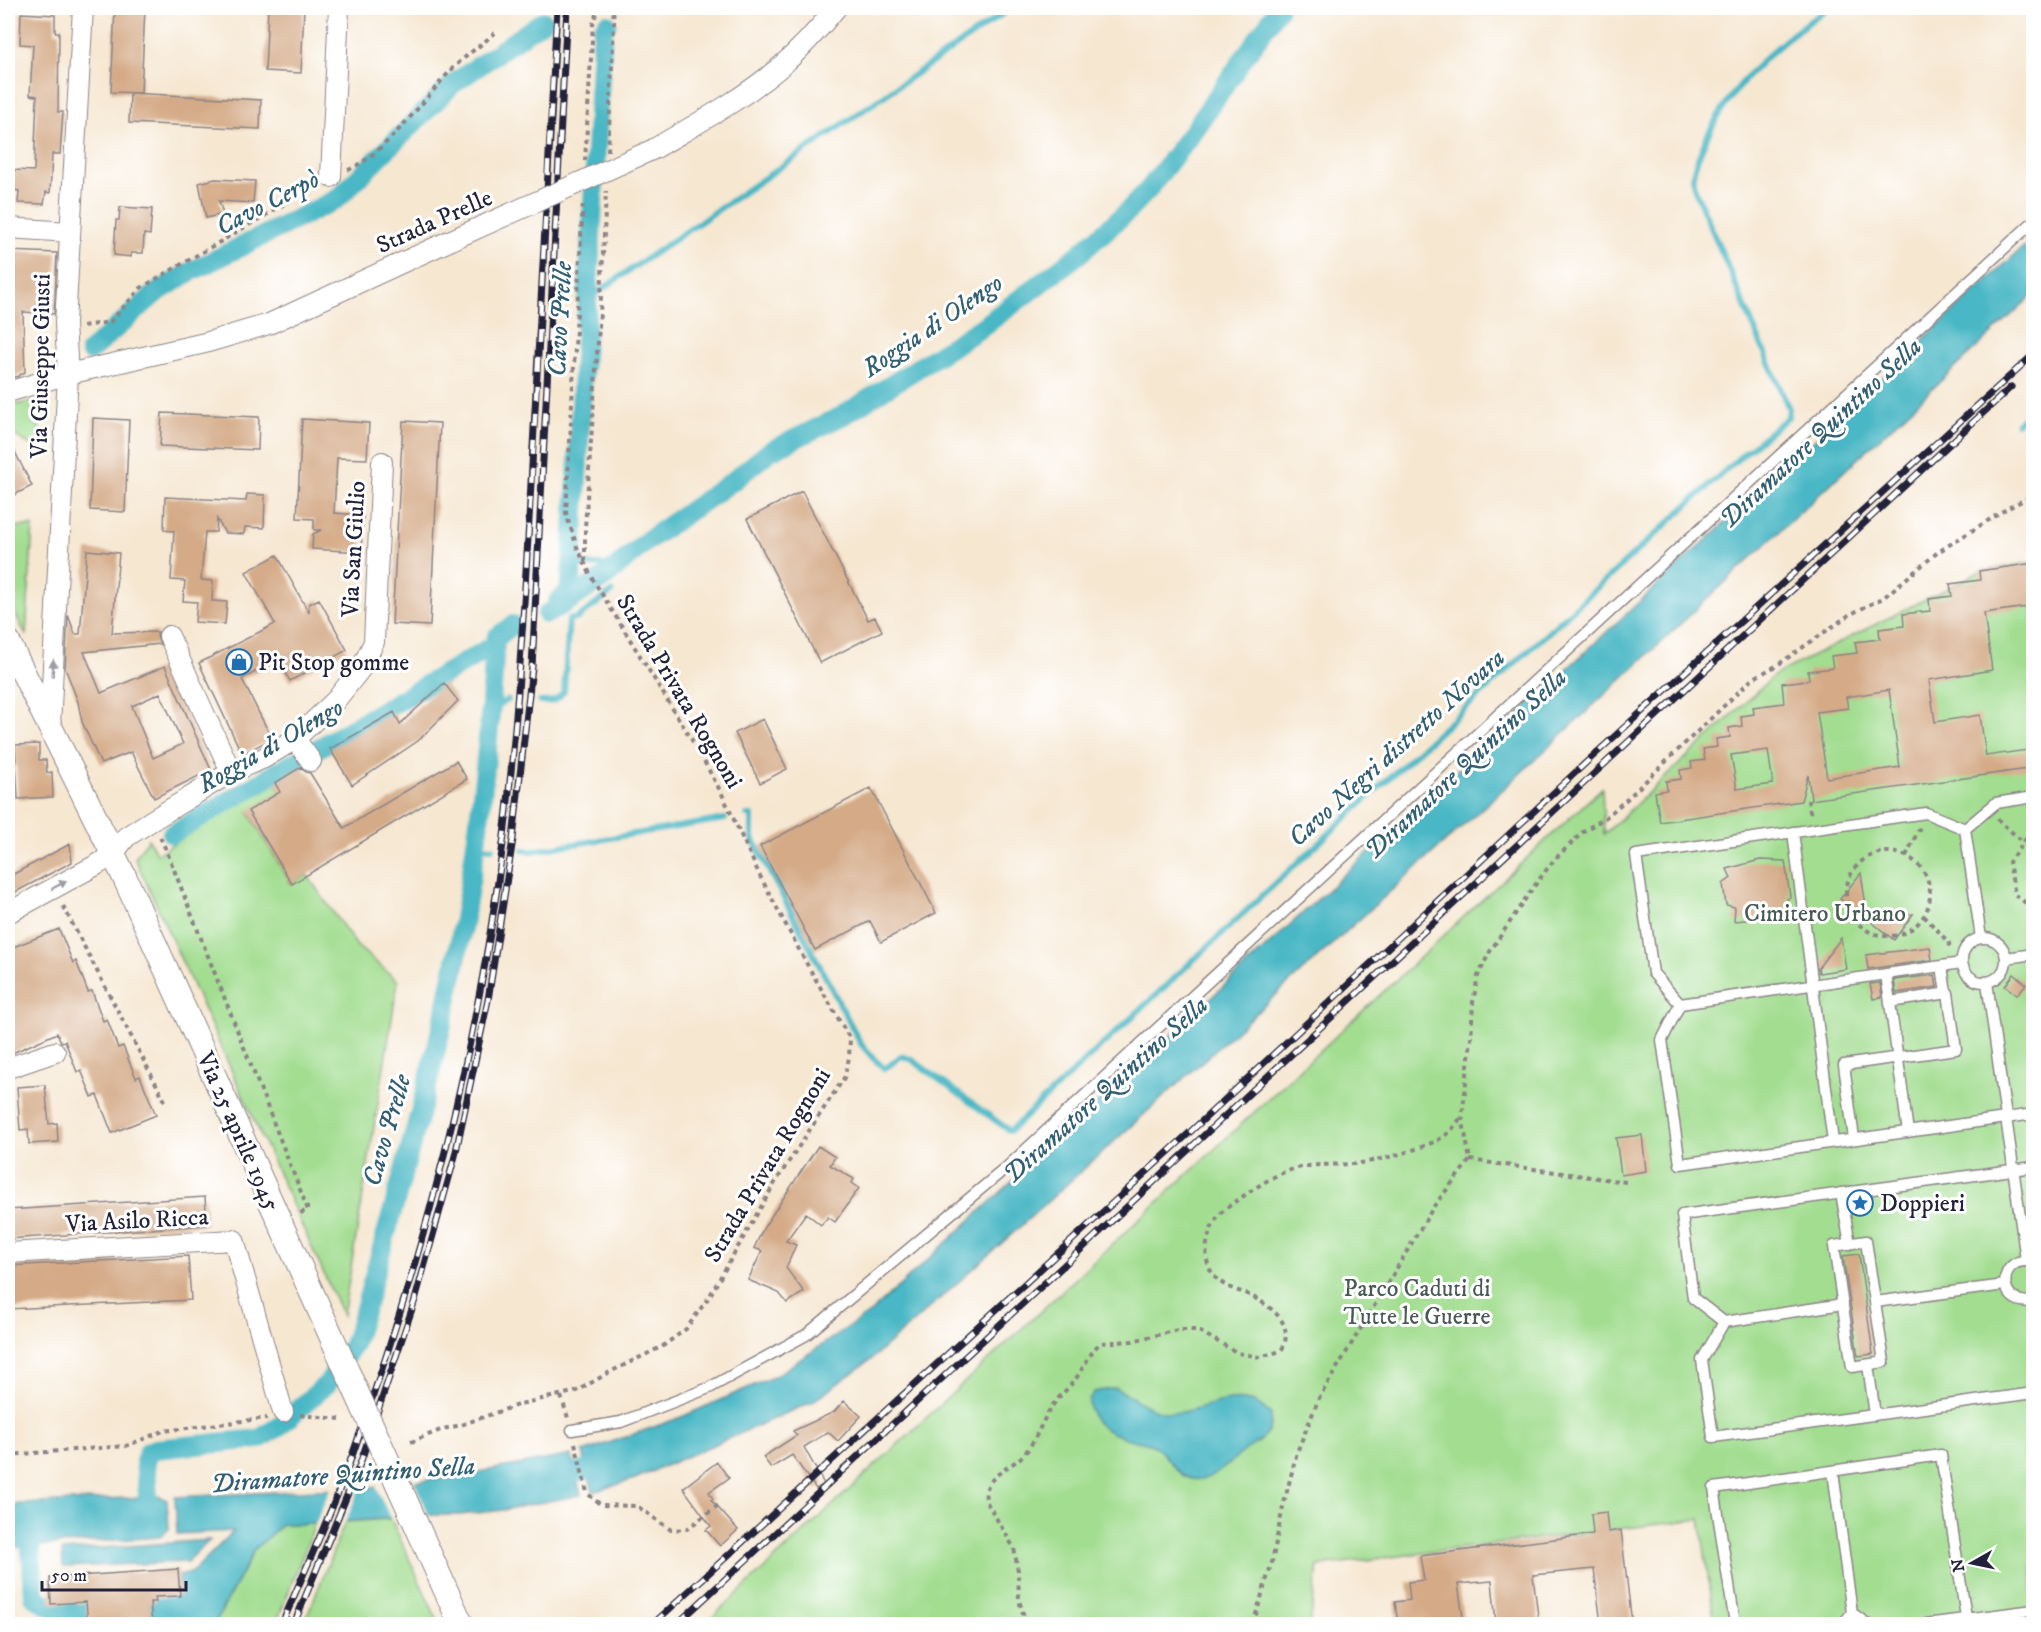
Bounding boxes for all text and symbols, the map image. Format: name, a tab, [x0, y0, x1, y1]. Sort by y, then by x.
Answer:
water label: Cavo Cerpò	[210, 163, 325, 243]
street label: Strada Prelle	[372, 183, 497, 261]
water label: Cavo Prelle	[541, 260, 580, 377]
water label: Roggia di Olengo	[855, 267, 1010, 386]
street label: Via Giuseppe Giusti	[24, 273, 58, 460]
water label: Diramatore Quintino Sella	[1713, 331, 1929, 536]
street label: Via San Giulio	[335, 480, 373, 619]
street label: Strada Privata Rognoni	[609, 589, 749, 794]
water label: Cavo Negri distretto Novara	[1282, 642, 1512, 854]
shop icon: Pit Stop gomme	[224, 647, 254, 677]
place label: Pit Stop gomme	[258, 648, 409, 678]
one-way arrow	[48, 658, 57, 677]
water label: Diramatore Quintino Sella	[1358, 662, 1574, 867]
water label: Roggia di Olengo	[191, 691, 350, 802]
one-way arrow	[51, 880, 68, 890]
park label: Cimitero Urbano	[1744, 899, 1906, 929]
water label: Diramatore Quintino Sella	[997, 989, 1215, 1191]
street label: Via 25 aprile 1945	[189, 1046, 287, 1216]
street label: Strada Privata Rognoni	[698, 1063, 838, 1268]
water label: Cavo Prelle	[356, 1069, 419, 1190]
place icon: Doppieri	[1845, 1188, 1875, 1218]
place label: Doppieri	[1880, 1189, 1965, 1219]
street label: Via Asilo Ricca	[64, 1202, 210, 1240]
park label: Parco Caduti di Tutte le Guerre	[1343, 1274, 1491, 1332]
water label: Diramatore Quintino Sella	[210, 1450, 476, 1501]
north arrow	[1942, 1533, 2002, 1593]
scale bar	[42, 1554, 186, 1592]
text: N	[1947, 1557, 1969, 1573]
text: 50 m	[51, 1565, 87, 1587]

